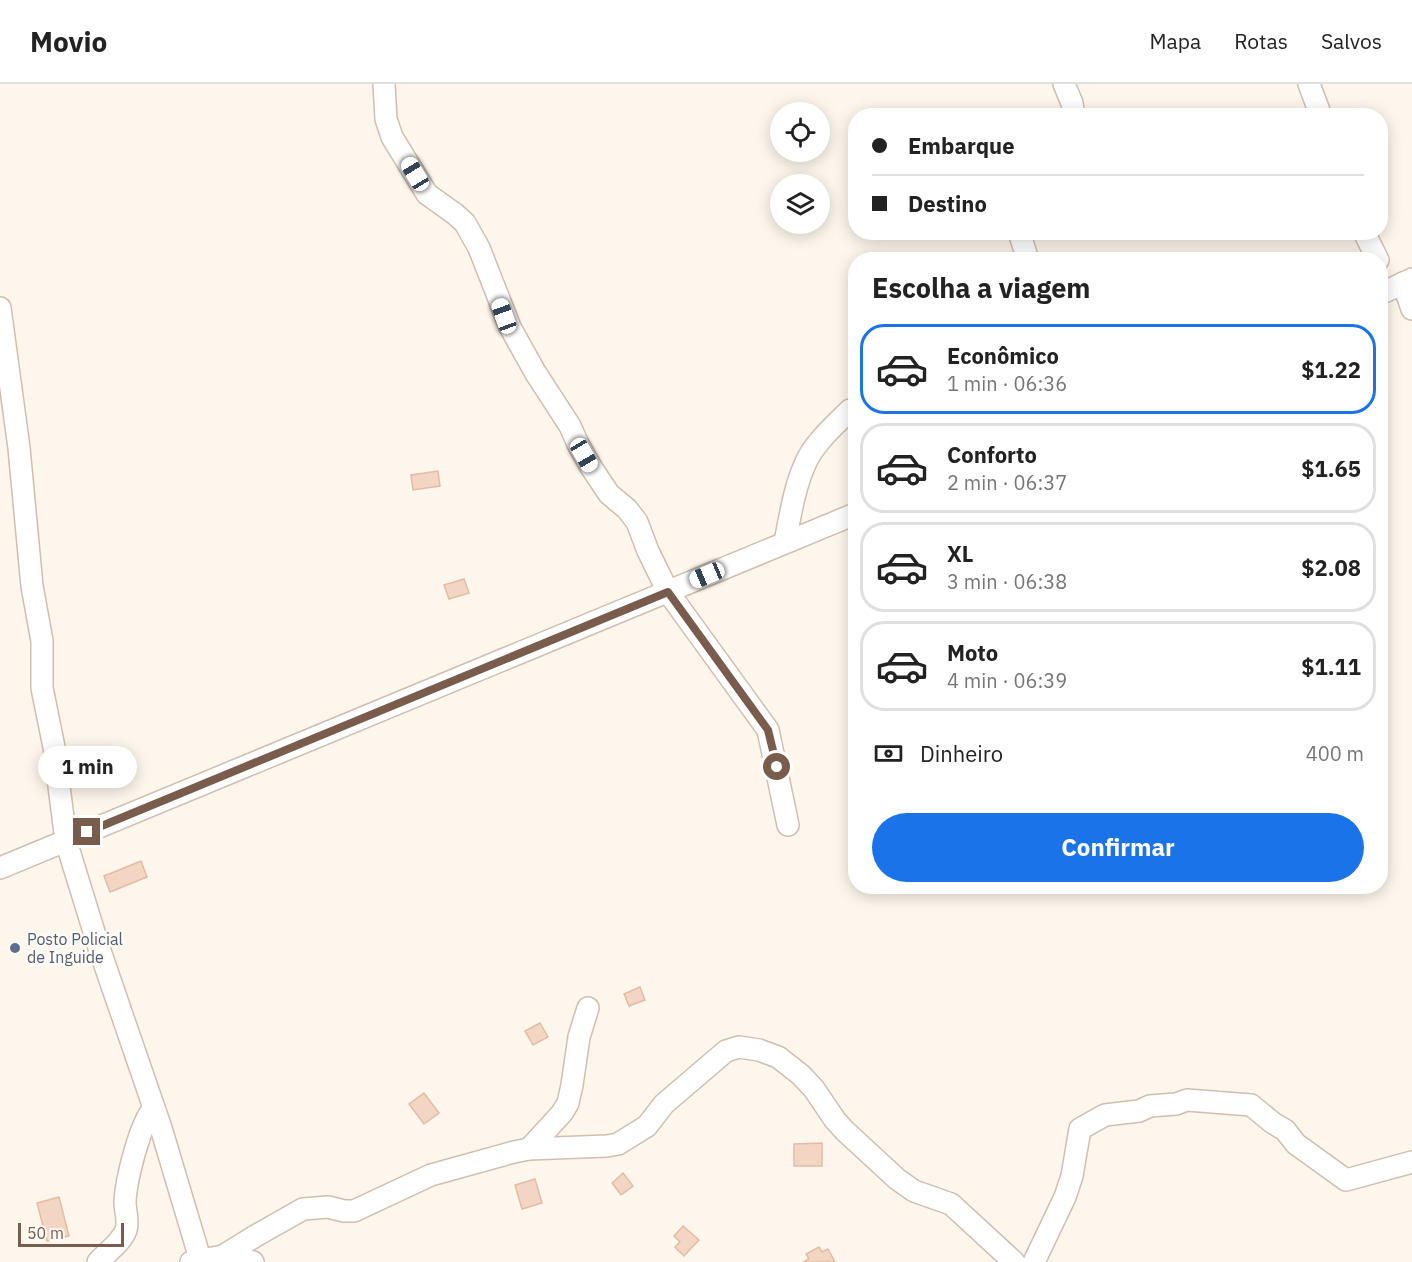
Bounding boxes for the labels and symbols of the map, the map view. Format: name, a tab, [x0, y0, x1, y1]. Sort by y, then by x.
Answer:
car	[398, 154, 432, 194]
car	[489, 296, 519, 336]
car	[567, 435, 601, 475]
car	[687, 560, 727, 590]
callout: 1 min	[38, 745, 136, 787]
route start	[763, 753, 790, 780]
route end	[73, 818, 100, 845]
place label: Posto Policial de Inguide	[27, 929, 123, 967]
marker: Posto Policial de Inguide	[8, 941, 22, 955]
scale bar	[18, 1220, 124, 1248]

